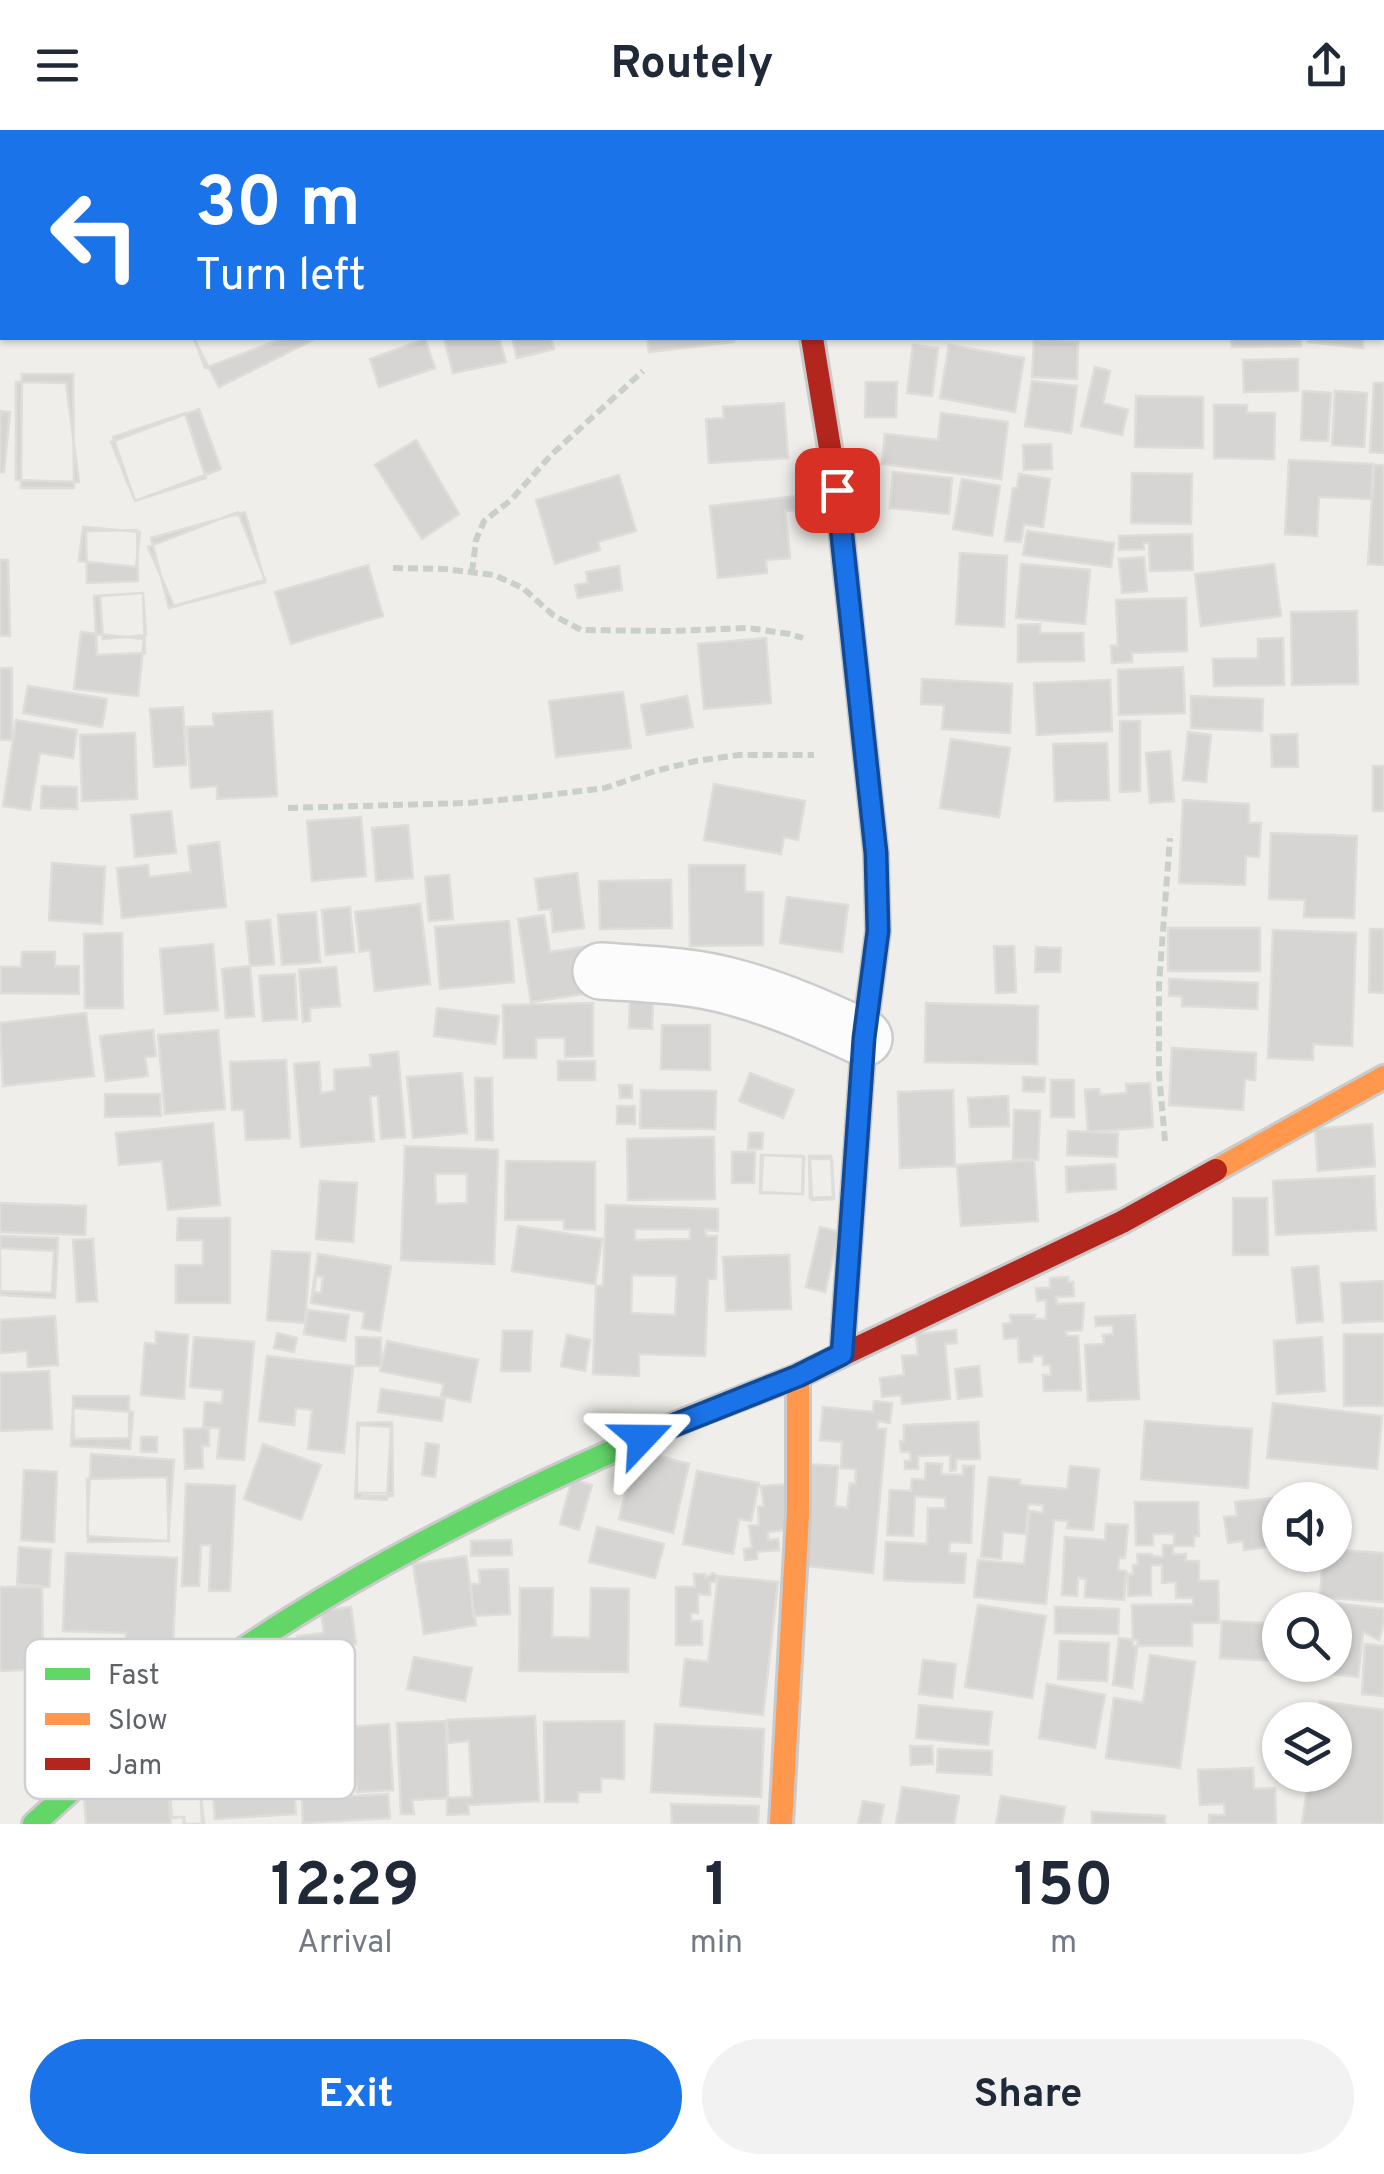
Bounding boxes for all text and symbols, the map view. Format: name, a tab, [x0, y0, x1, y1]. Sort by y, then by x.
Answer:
text: Routely	[611, 37, 773, 94]
icon: menu	[30, 38, 85, 93]
icon: share	[1299, 38, 1354, 93]
text: 30 m	[195, 162, 361, 251]
icon: left	[30, 170, 160, 300]
text: Turn left	[195, 249, 366, 306]
pin	[795, 448, 880, 533]
icon: arrive	[810, 463, 865, 518]
position arrow	[590, 1386, 694, 1490]
map controls	[1262, 1482, 1352, 1792]
button: sound	[1262, 1482, 1352, 1572]
button: search	[1262, 1592, 1352, 1682]
legend	[25, 1639, 355, 1799]
text: Fast	[108, 1659, 160, 1695]
button: layers	[1262, 1702, 1352, 1792]
text: Slow	[108, 1704, 167, 1740]
text: Jam	[108, 1749, 162, 1785]
text: 12:29	[270, 1851, 419, 1927]
text: 1	[704, 1851, 728, 1927]
text: 150	[1014, 1851, 1114, 1927]
text: Arrival	[297, 1924, 393, 1964]
text: min	[690, 1924, 743, 1964]
text: m	[1050, 1924, 1077, 1964]
button: Exit	[30, 2039, 682, 2154]
button: Share	[702, 2039, 1354, 2154]

